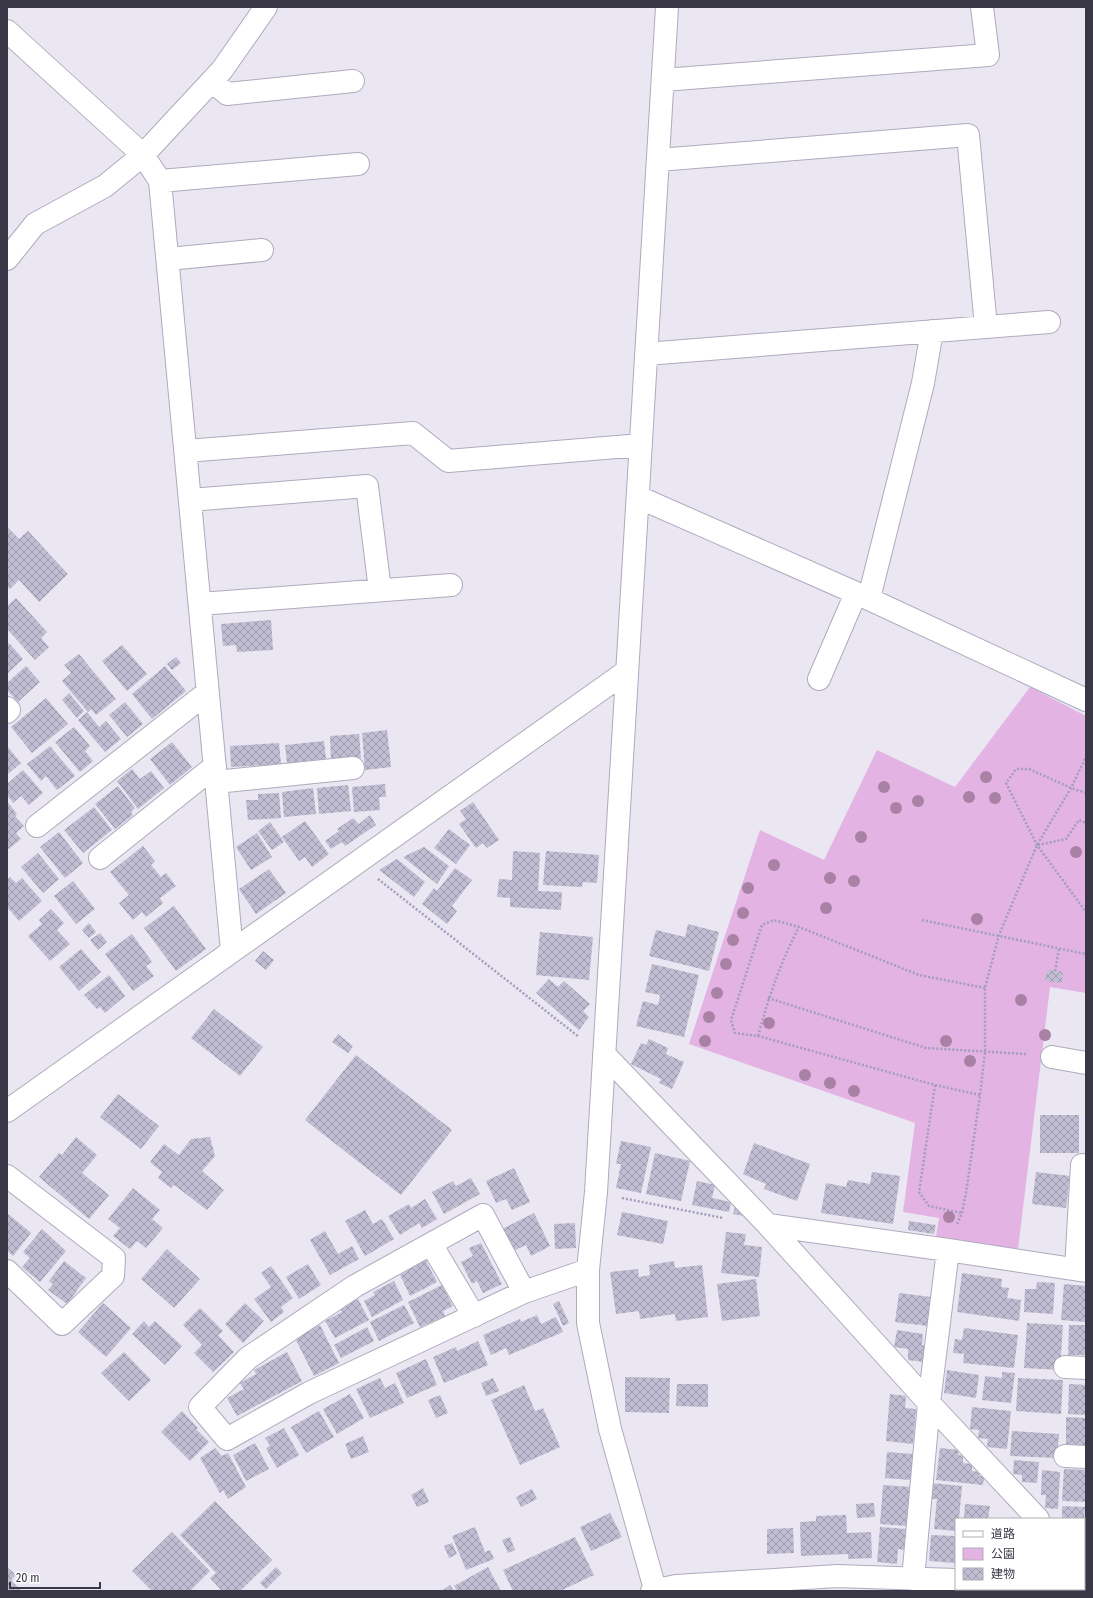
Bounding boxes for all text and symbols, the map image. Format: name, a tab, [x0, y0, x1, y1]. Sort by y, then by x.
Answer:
legend	[955, 1518, 1085, 1590]
text: 道路	[991, 1527, 1015, 1541]
text: 公園	[991, 1547, 1015, 1561]
scale bar	[10, 1564, 100, 1590]
text: 建物	[991, 1567, 1015, 1581]
text: 20 m	[16, 1571, 40, 1585]

